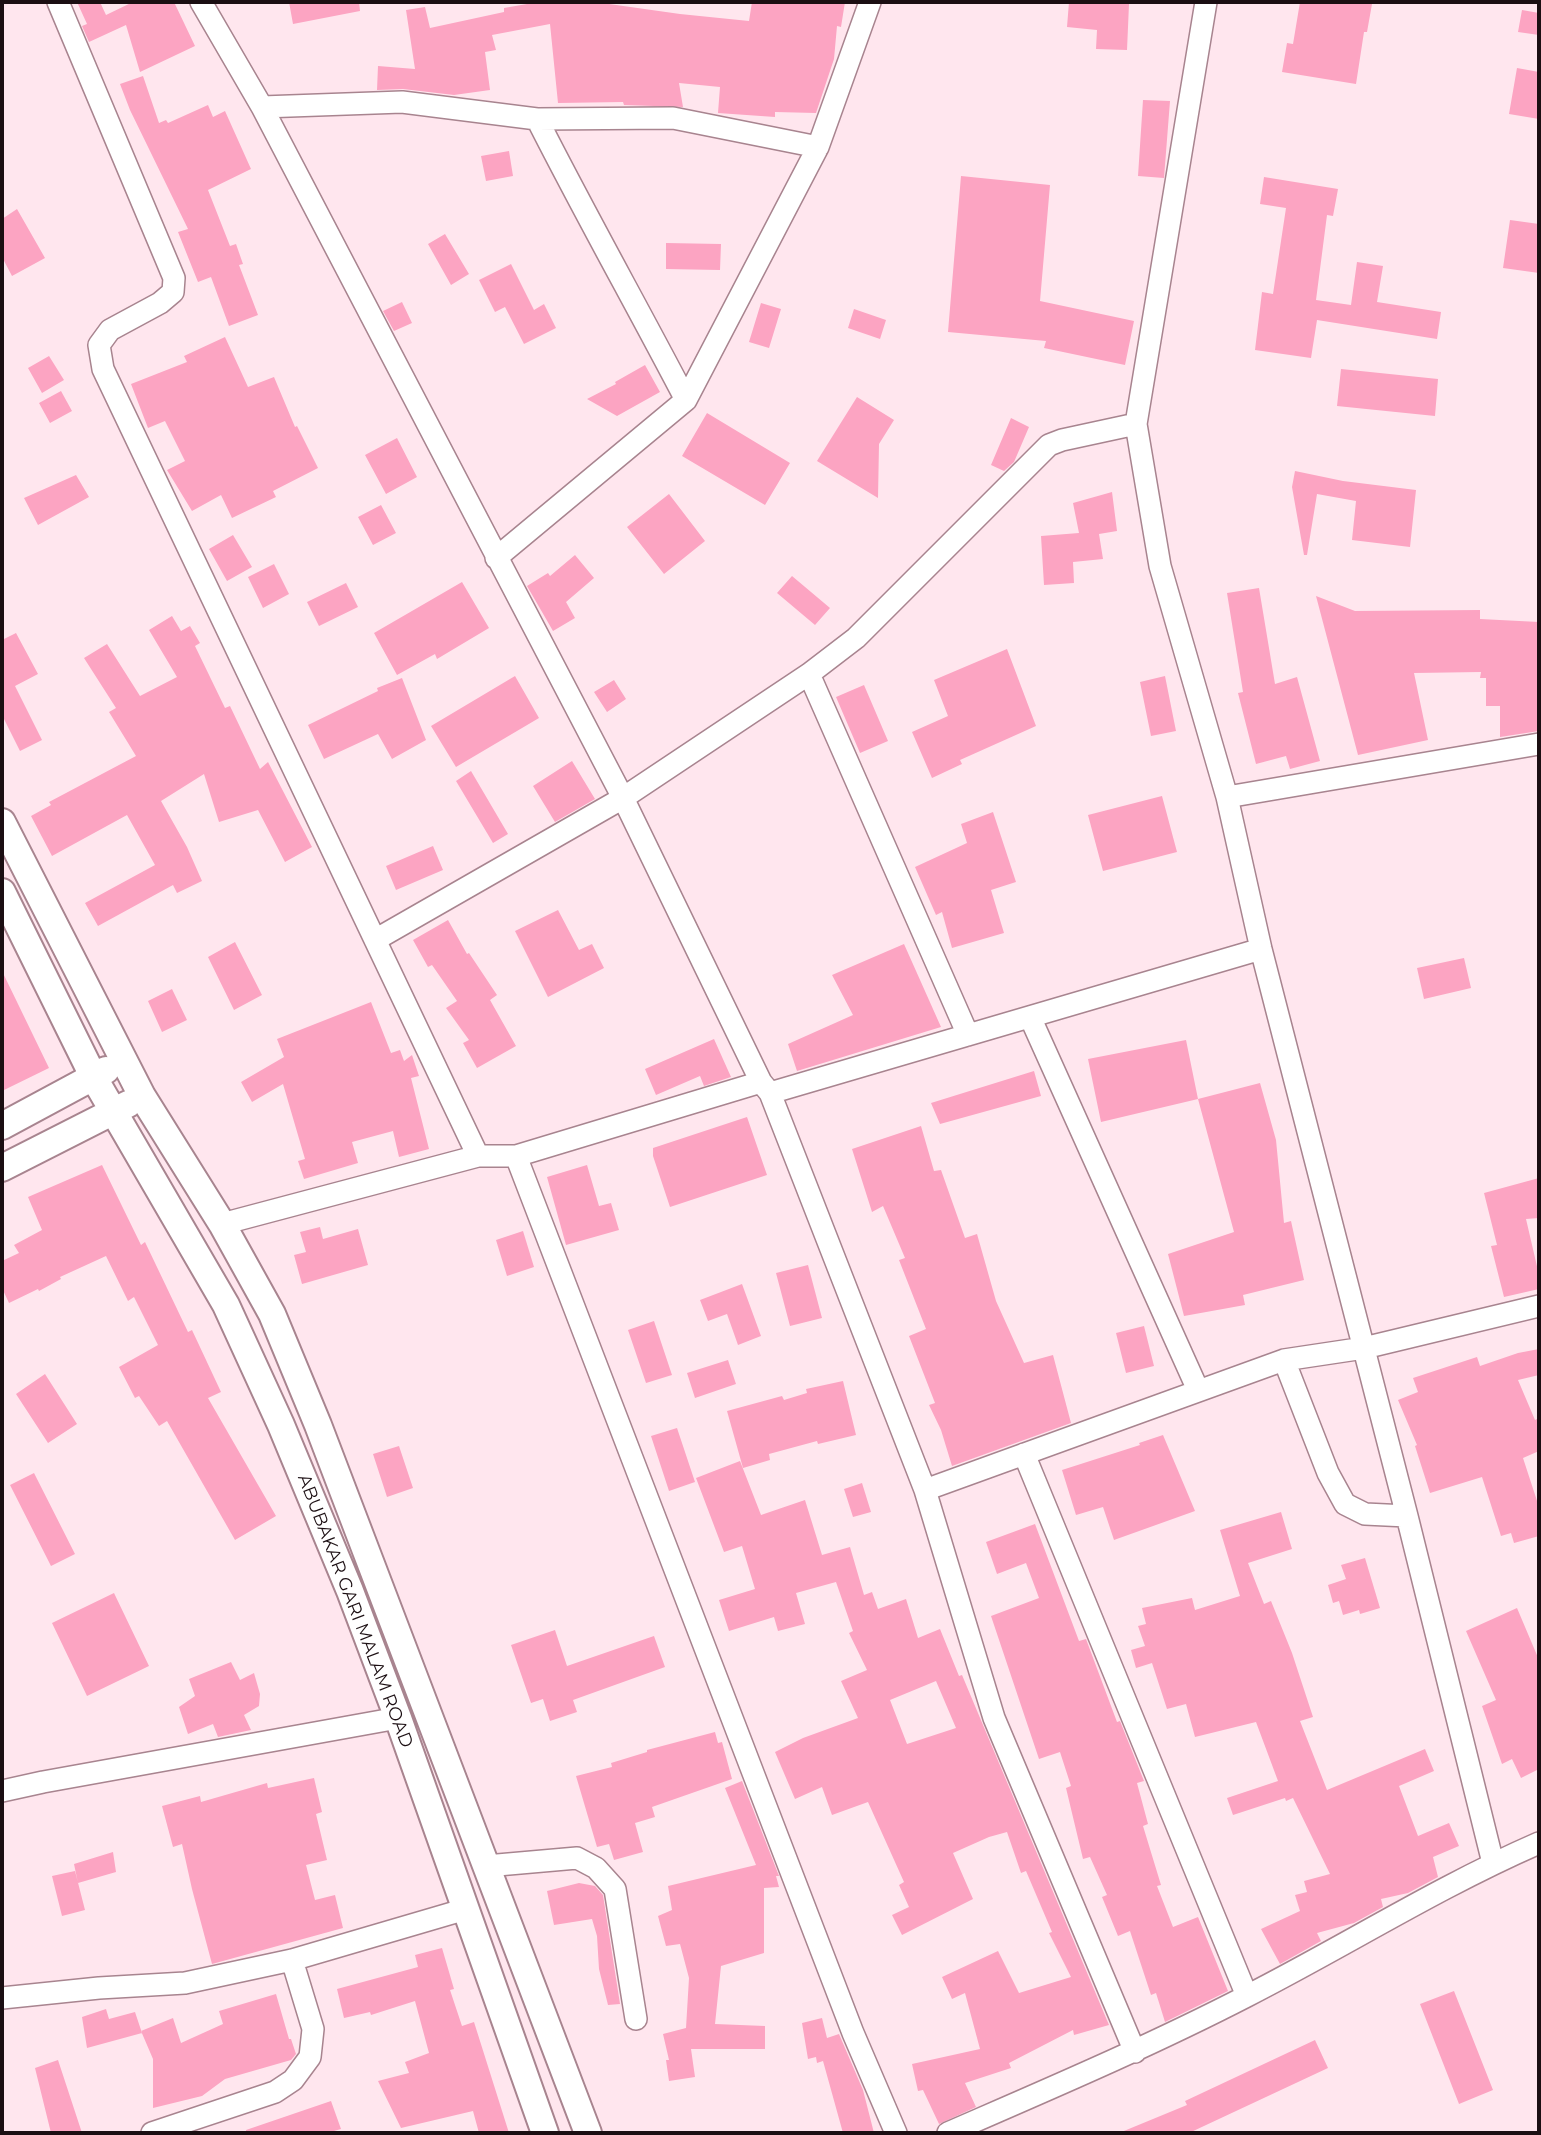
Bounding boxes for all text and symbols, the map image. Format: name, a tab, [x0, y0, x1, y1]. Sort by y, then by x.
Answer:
street label: ABUBAKAR GARI MALAM ROAD	[293, 1471, 417, 1751]

